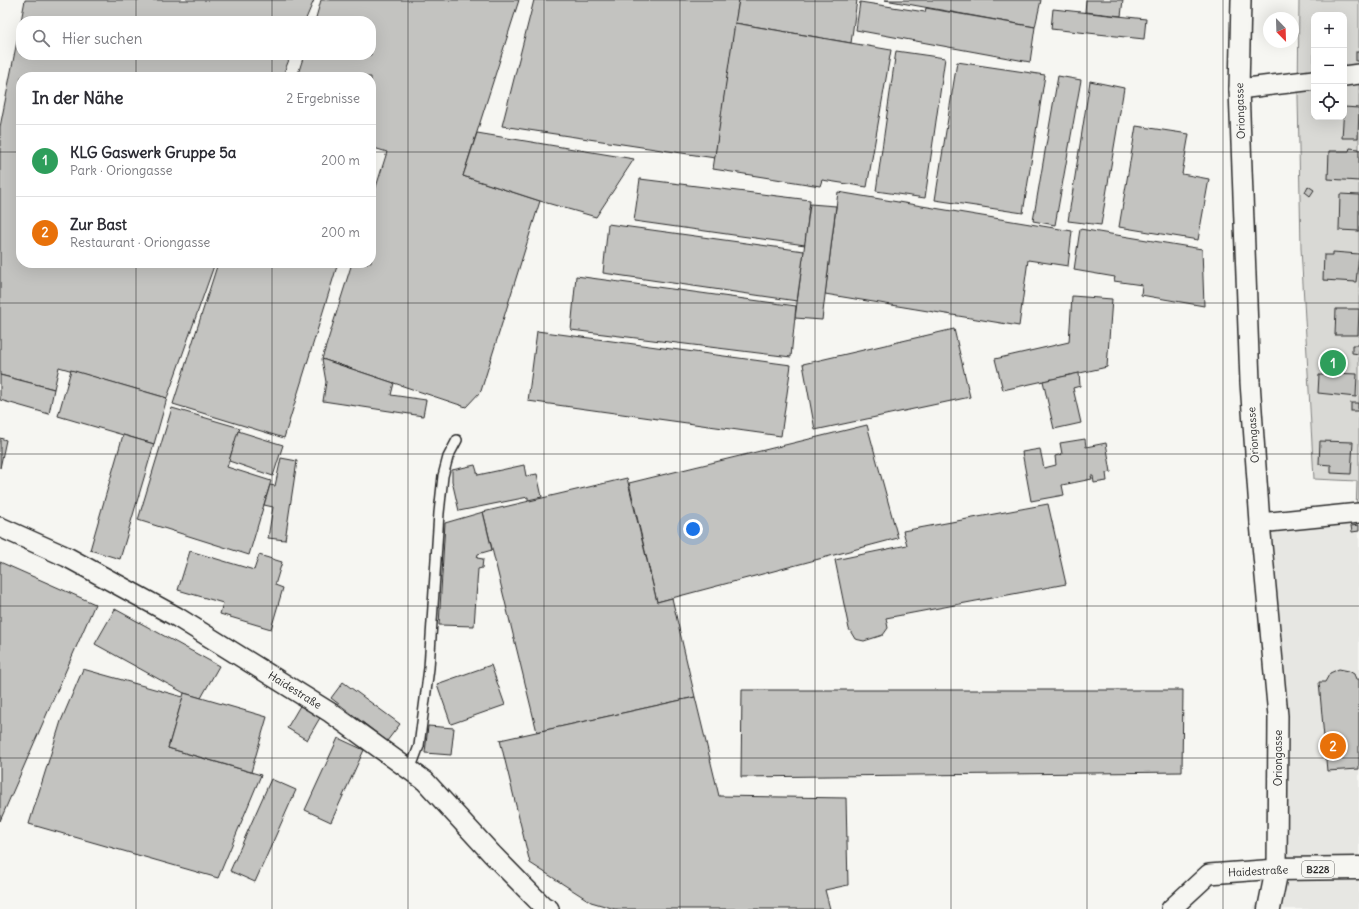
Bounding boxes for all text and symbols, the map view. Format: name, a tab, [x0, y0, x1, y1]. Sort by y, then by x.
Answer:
north arrow	[1263, 12, 1299, 48]
map controls	[1311, 12, 1347, 120]
button: +	[1311, 12, 1347, 48]
search box	[16, 16, 376, 60]
icon: search	[30, 27, 52, 49]
text: Hier suchen	[62, 29, 142, 48]
button: −	[1311, 48, 1347, 84]
street label: Oriongasse	[1232, 83, 1248, 139]
button: locate	[1311, 84, 1347, 120]
text: In der Nähe	[32, 87, 124, 109]
text: 2 Ergebnisse	[286, 90, 360, 107]
text: KLG Gaswerk Gruppe 5a	[70, 143, 236, 162]
text: 1	[42, 152, 48, 169]
text: 200 m	[321, 152, 360, 169]
text: Park · Oriongasse	[70, 162, 173, 179]
text: Zur Bast	[70, 215, 127, 234]
text: 2	[41, 224, 49, 241]
text: 200 m	[321, 224, 360, 241]
text: Restaurant · Oriongasse	[70, 234, 210, 251]
pin: 1	[1320, 348, 1346, 378]
street label: Oriongasse	[1244, 406, 1262, 464]
your location	[683, 519, 703, 539]
street label: Haidestraße	[266, 668, 324, 712]
street label: Oriongasse	[1271, 730, 1285, 786]
pin: 2	[1320, 731, 1346, 761]
road number: B228	[1302, 861, 1334, 877]
street label: Haidestraße	[1228, 862, 1289, 880]

